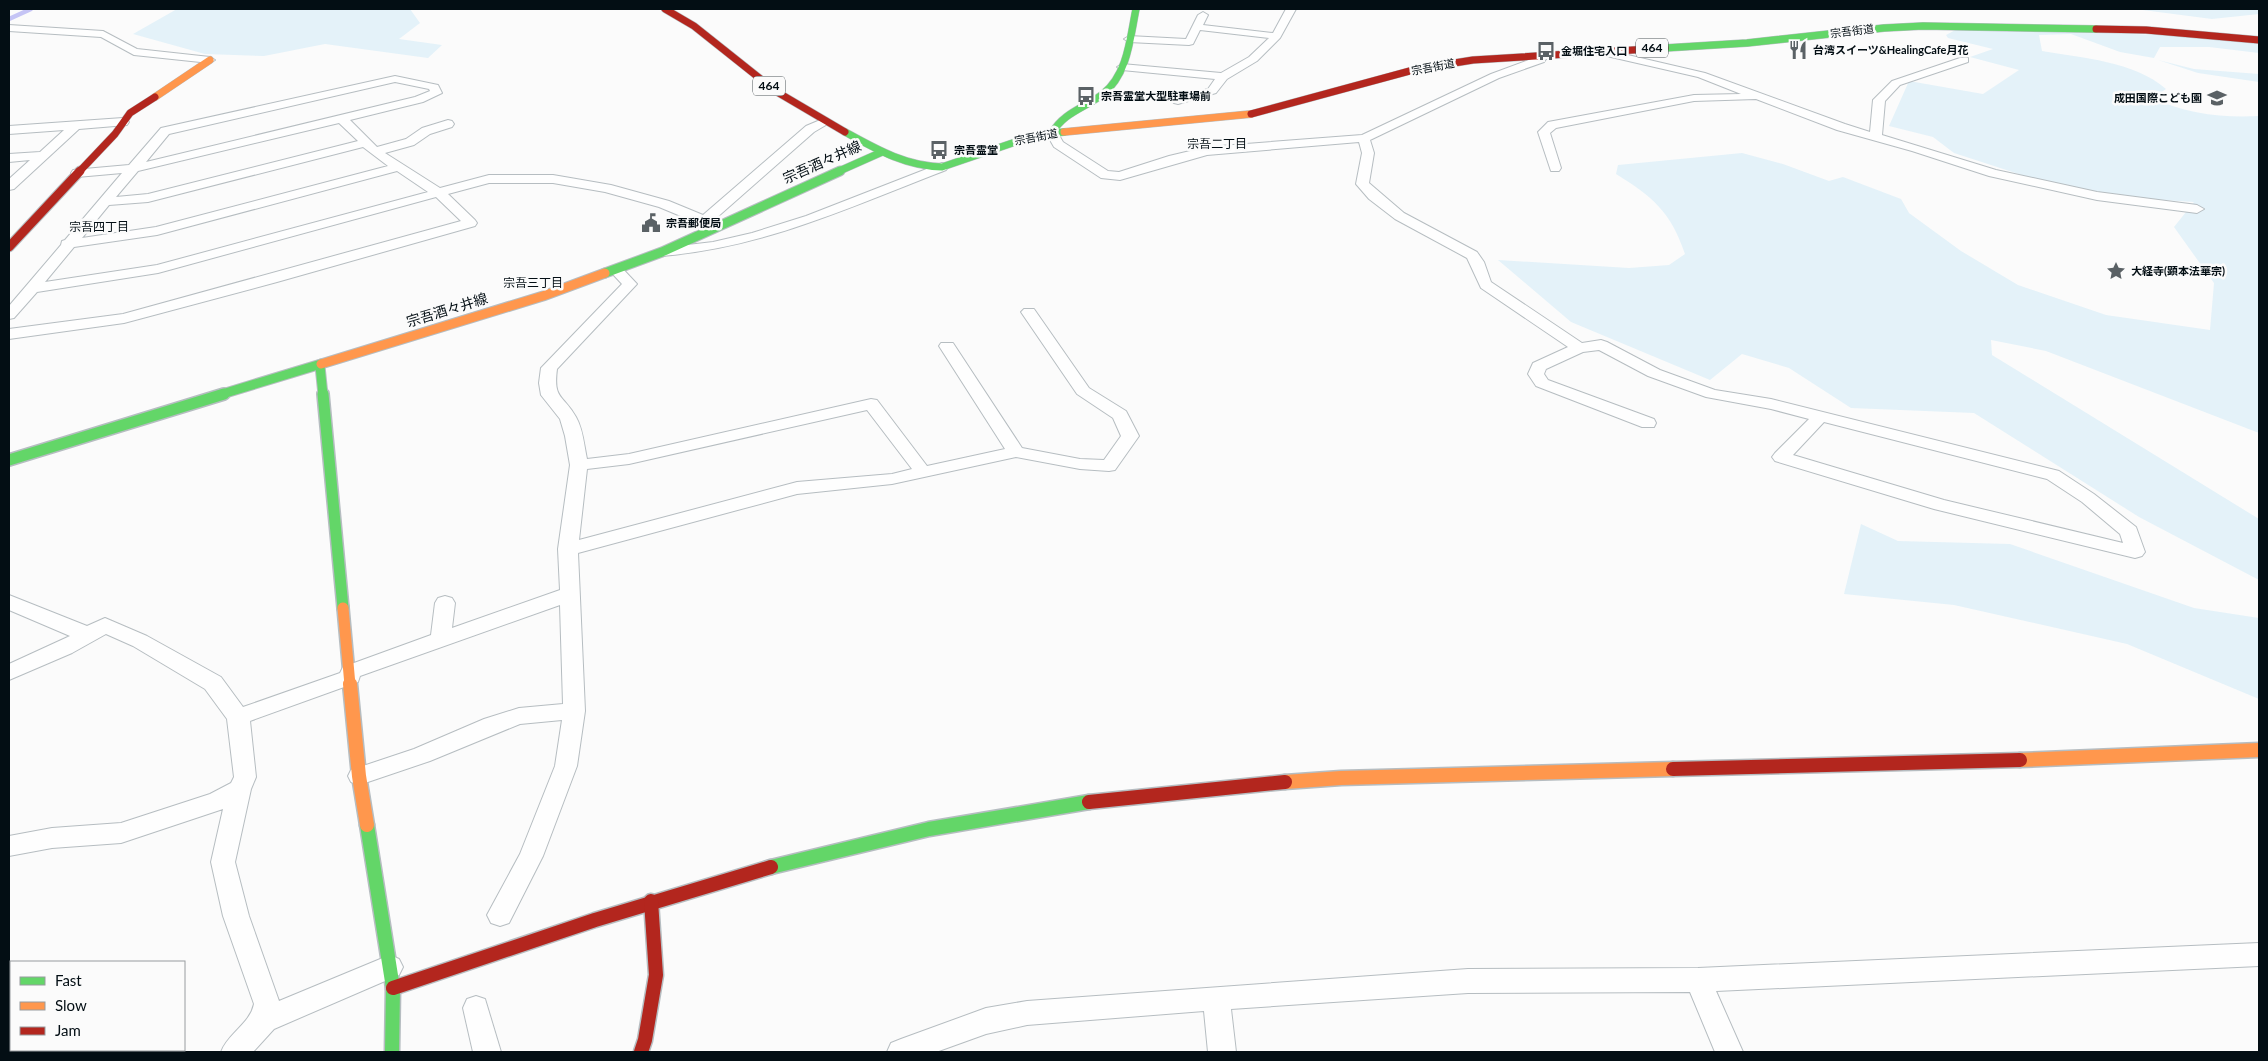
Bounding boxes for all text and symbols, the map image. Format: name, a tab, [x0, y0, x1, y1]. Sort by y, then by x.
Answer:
street label: 宗吾街道	[1829, 21, 1875, 40]
road number: 464	[1636, 38, 1668, 58]
restaurant icon: 台湾スイーツ&HealingCafe月花	[1787, 39, 1809, 61]
bus stop icon: 金堀住宅入口	[1535, 40, 1557, 62]
place label: 台湾スイーツ&HealingCafe月花	[1813, 43, 1968, 56]
place label: 金堀住宅入口	[1561, 44, 1627, 57]
street label: 宗吾街道	[1410, 56, 1456, 77]
road number: 464	[753, 76, 785, 95]
bus stop icon: 宗吾霊堂大型駐車場前	[1075, 85, 1097, 107]
school or university icon: 成田国際こども園	[2206, 87, 2228, 109]
place label: 宗吾霊堂大型駐車場前	[1101, 89, 1211, 102]
place label: 成田国際こども園	[2114, 91, 2202, 104]
street label: 宗吾街道	[1013, 126, 1059, 147]
district label: 宗吾二丁目	[1187, 136, 1247, 151]
street label: 宗吾酒々井線	[780, 137, 864, 186]
bus stop icon: 宗吾霊堂	[928, 139, 950, 161]
place label: 宗吾霊堂	[954, 143, 998, 156]
public building icon: 宗吾郵便局	[640, 212, 662, 234]
place label: 宗吾郵便局	[666, 216, 721, 229]
district label: 宗吾四丁目	[69, 219, 129, 234]
place icon: 大経寺(顕本法華宗)	[2105, 260, 2127, 282]
place label: 大経寺(顕本法華宗)	[2131, 264, 2225, 277]
district label: 宗吾三丁目	[503, 275, 563, 290]
street label: 宗吾酒々井線	[404, 289, 490, 330]
legend	[10, 961, 185, 1051]
text: Fast	[55, 971, 82, 989]
text: Slow	[55, 996, 87, 1014]
text: Jam	[55, 1021, 81, 1039]

